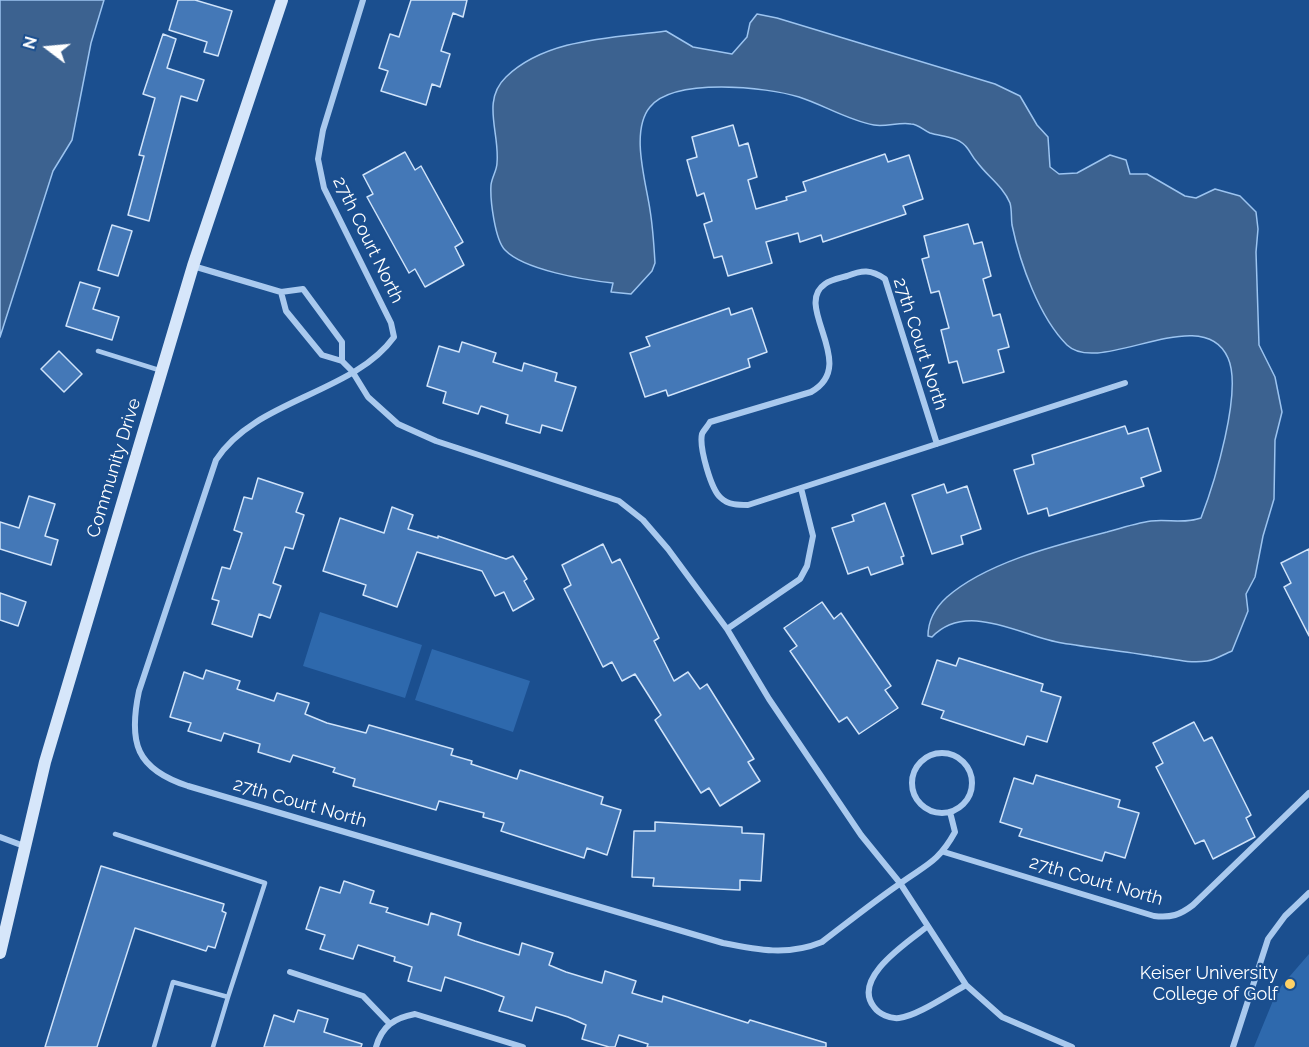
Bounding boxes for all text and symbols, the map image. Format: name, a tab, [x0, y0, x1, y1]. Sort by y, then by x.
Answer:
north arrow	[18, 18, 78, 78]
text: N	[19, 34, 41, 51]
street label: 27th Court North	[328, 173, 408, 307]
street label: 27th Court North	[888, 275, 952, 413]
street label: Community Drive	[83, 396, 145, 540]
street label: 27th Court North	[231, 774, 369, 832]
street label: 27th Court North	[1027, 852, 1165, 910]
place label: Keiser University College of Golf	[1140, 963, 1278, 1006]
marker: Keiser University College of Golf	[1283, 977, 1297, 991]

